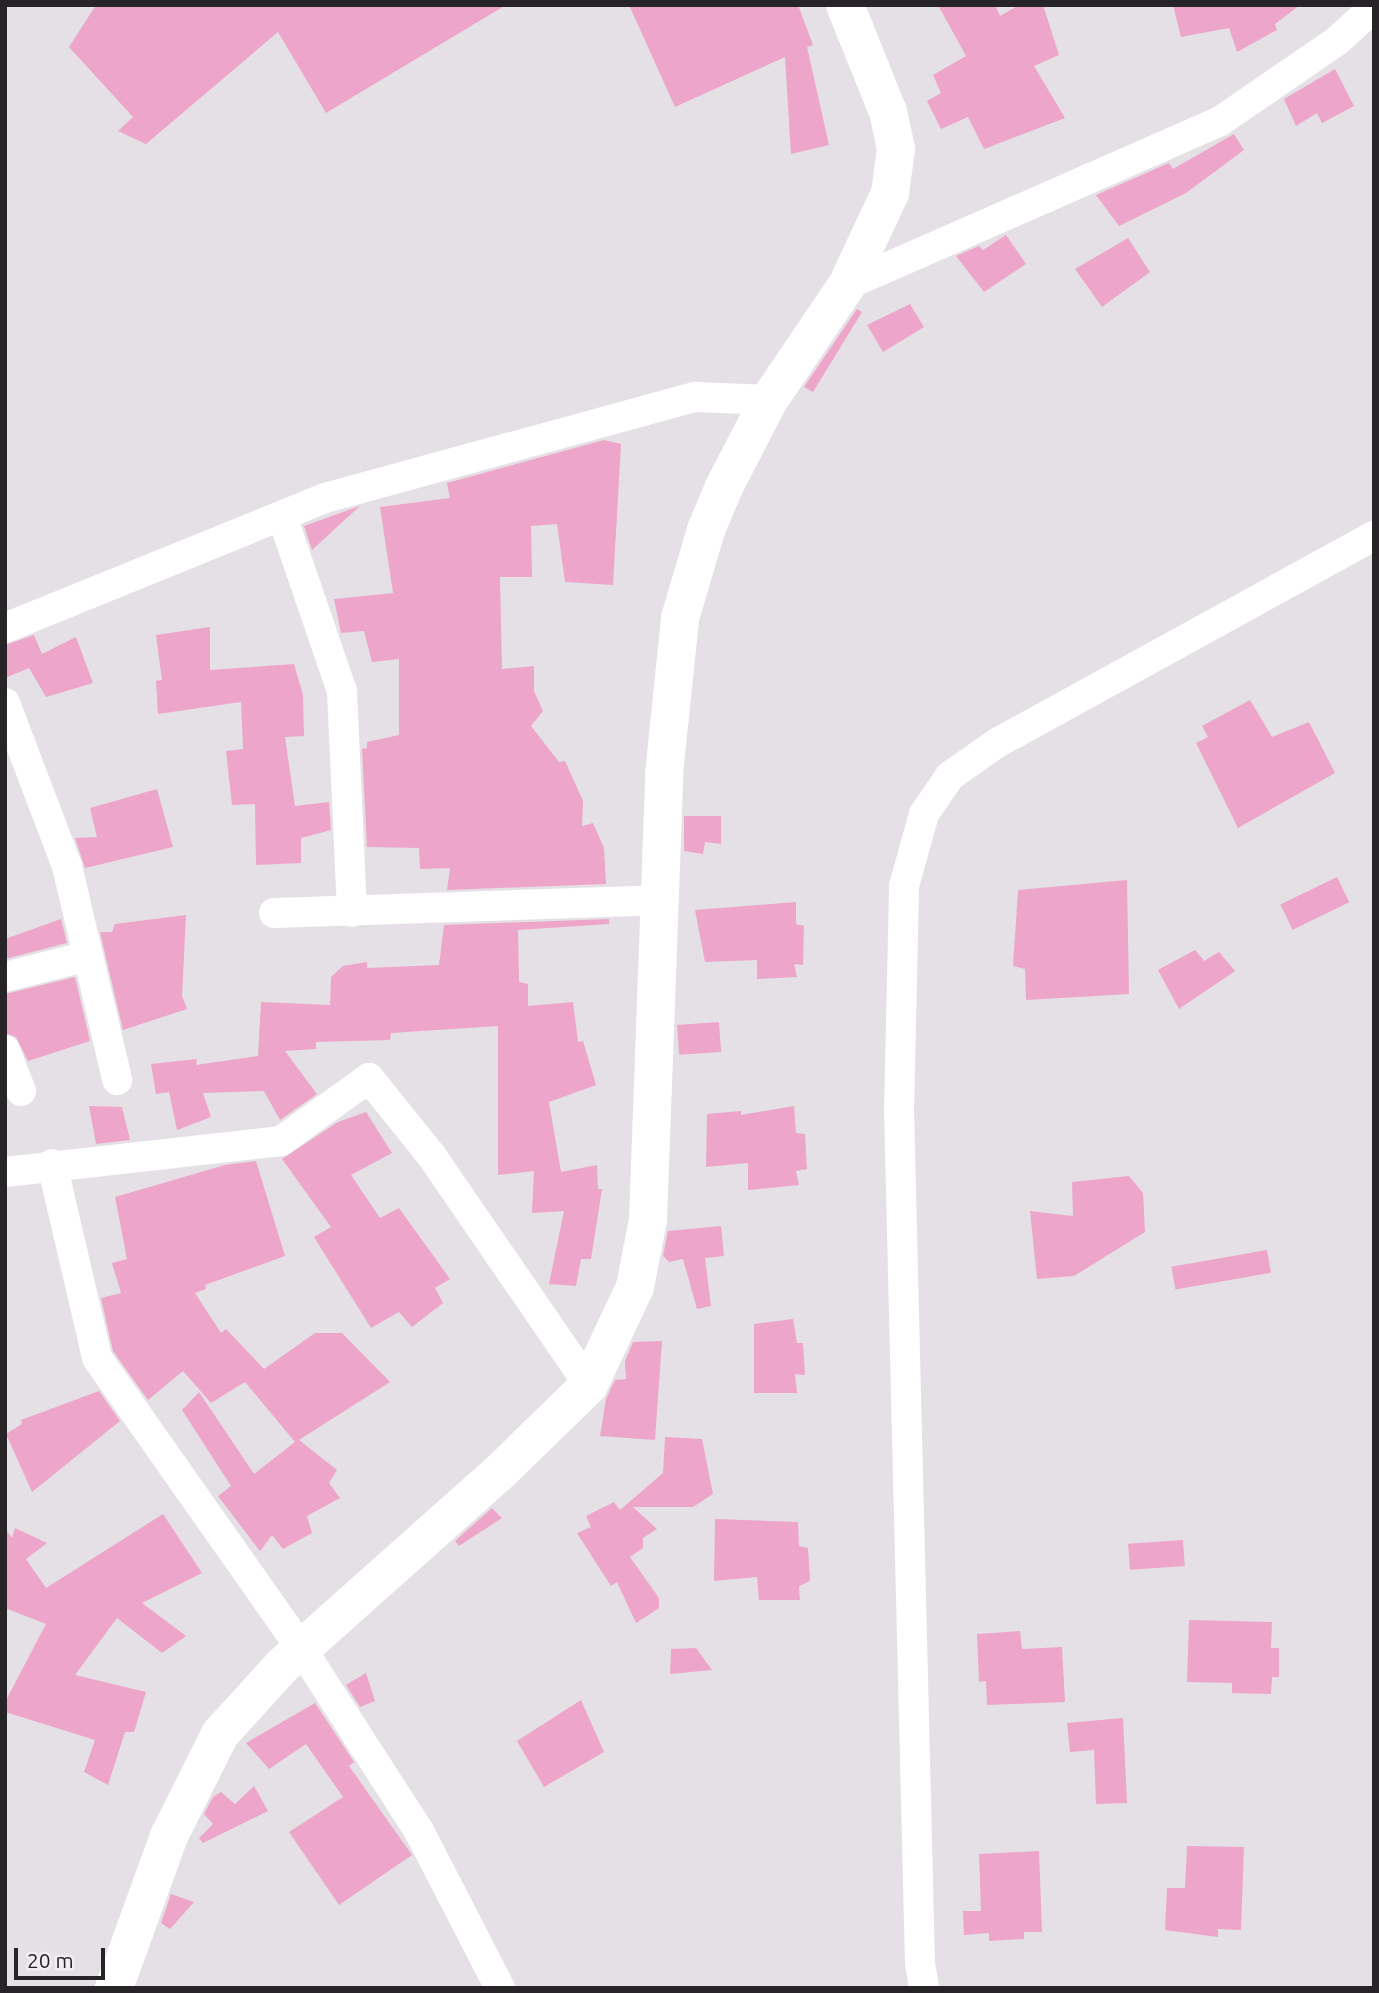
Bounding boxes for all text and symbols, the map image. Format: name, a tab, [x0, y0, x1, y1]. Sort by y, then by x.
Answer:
scale bar	[18, 1934, 108, 1978]
text: 20 m	[27, 1948, 74, 1972]

